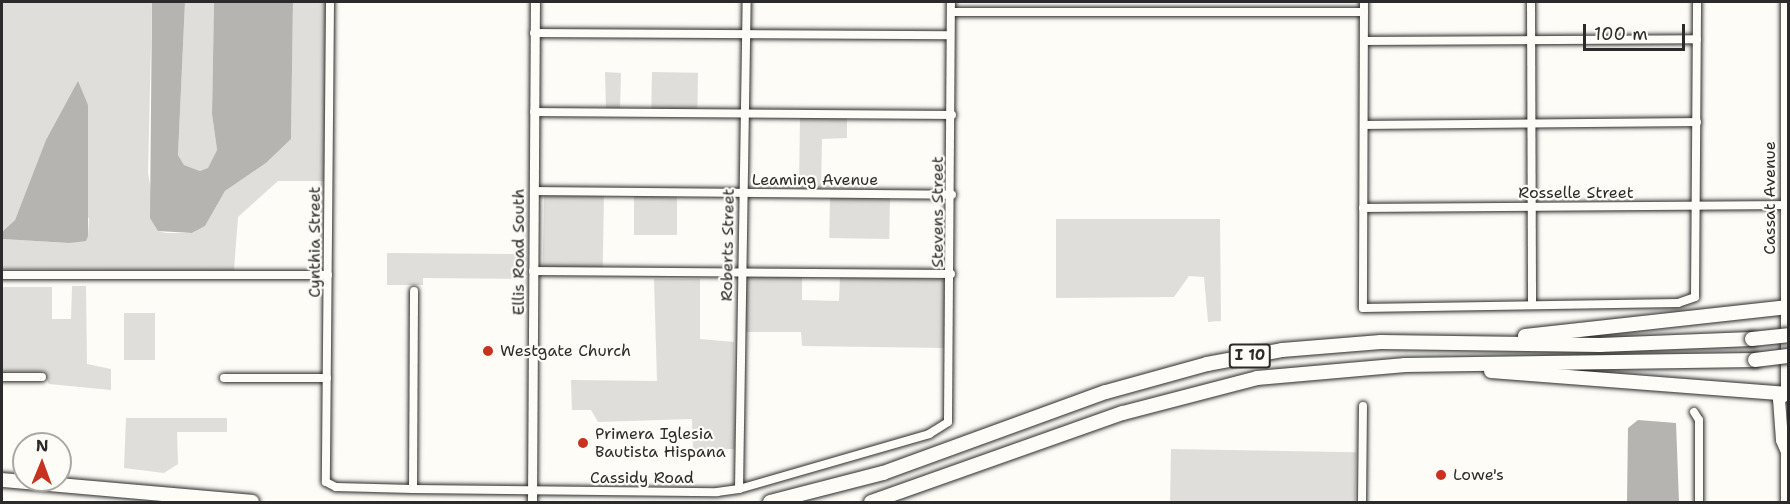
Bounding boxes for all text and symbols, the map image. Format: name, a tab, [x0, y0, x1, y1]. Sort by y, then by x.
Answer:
scale bar	[1586, 12, 1688, 50]
text: 100 m	[1594, 22, 1648, 46]
street label: Cassat Avenue	[1760, 141, 1780, 255]
street label: Stevens Street	[928, 156, 948, 268]
street label: Leaming Avenue	[752, 170, 878, 190]
street label: Rosselle Street	[1518, 183, 1634, 203]
street label: Cynthia Street	[305, 186, 325, 298]
street label: Roberts Street	[717, 188, 739, 302]
street label: Ellis Road South	[509, 189, 529, 315]
place label: Westgate Church	[500, 341, 631, 361]
marker: Westgate Church	[481, 344, 495, 358]
road number: I 10	[1228, 344, 1272, 368]
place label: Primera Iglesia Bautista Hispana	[595, 424, 726, 462]
north arrow	[12, 432, 72, 492]
text: N	[36, 435, 49, 456]
marker: Primera Iglesia Bautista Hispana	[576, 436, 590, 450]
place label: Lowe's	[1453, 465, 1504, 485]
street label: Cassidy Road	[590, 468, 694, 488]
marker: Lowe's	[1434, 468, 1448, 482]

